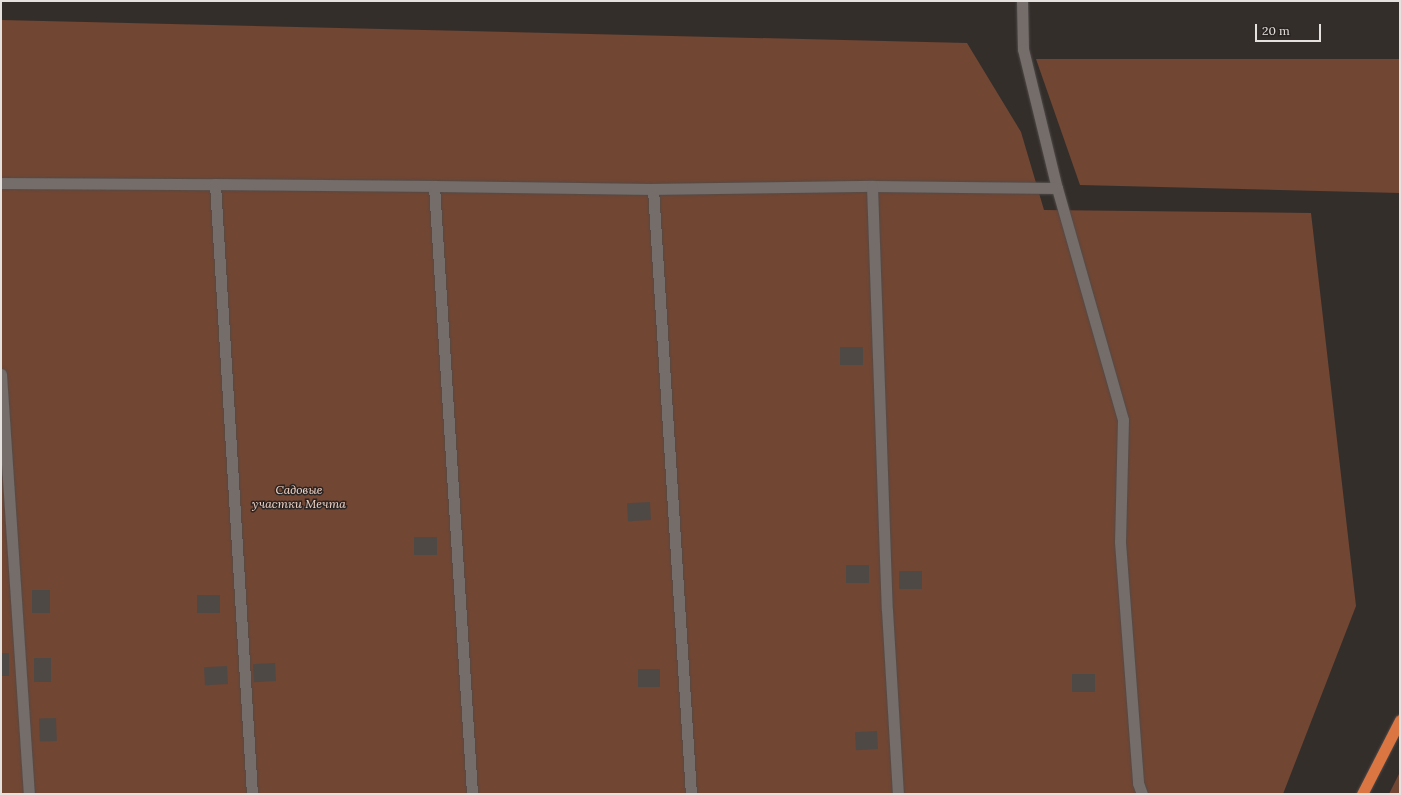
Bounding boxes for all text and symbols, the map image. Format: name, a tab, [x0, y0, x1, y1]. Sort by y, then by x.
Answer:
scale bar	[1257, 16, 1323, 42]
text: 20 m	[1262, 23, 1290, 38]
park label: Садовые участки Мечта	[252, 483, 346, 511]

